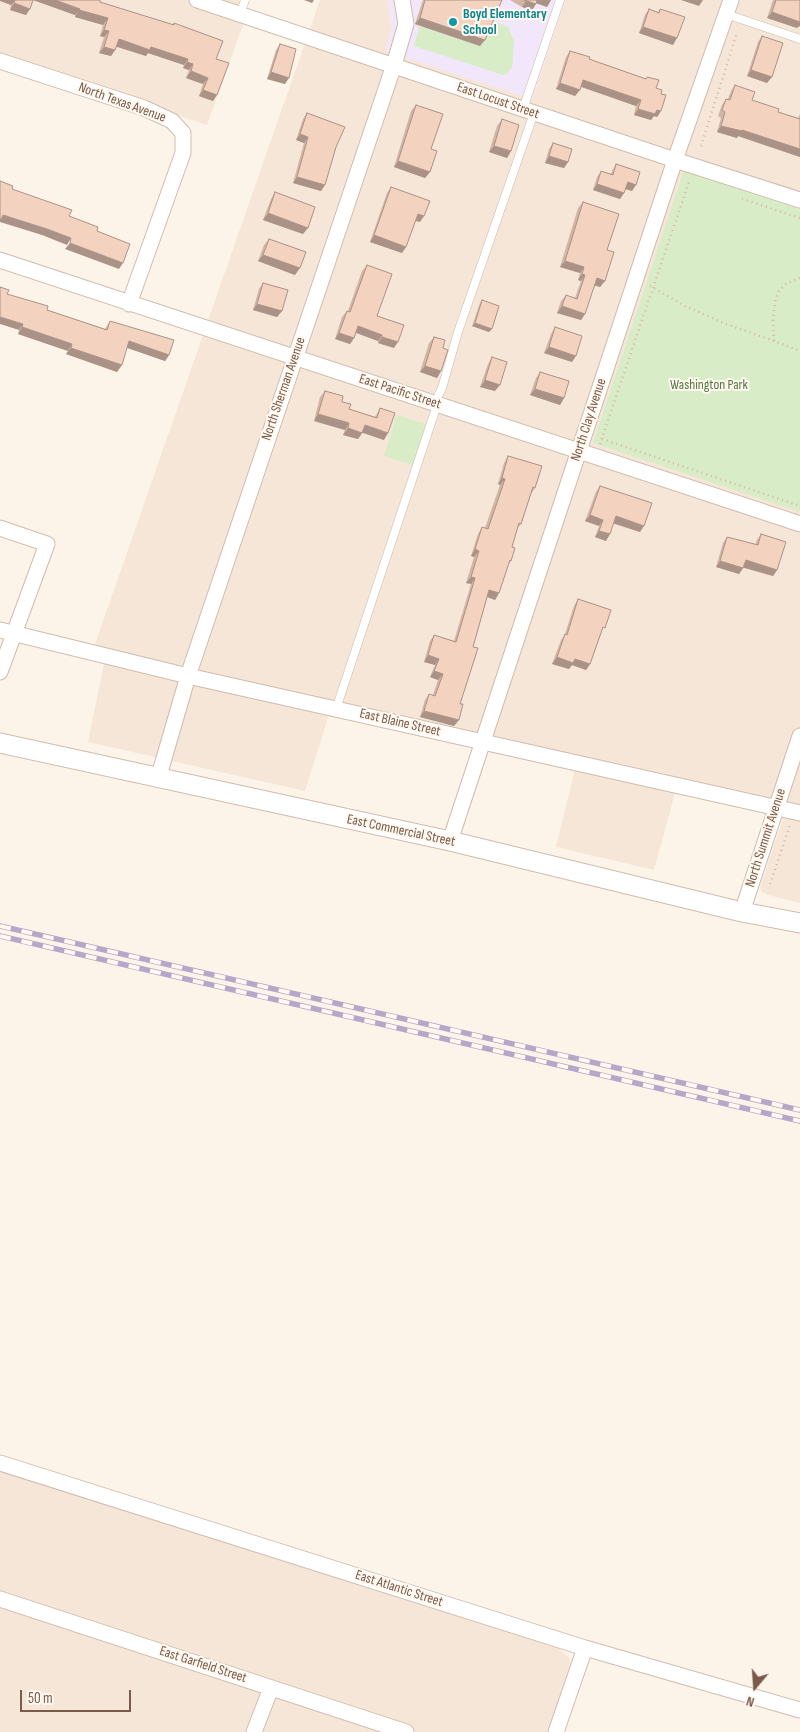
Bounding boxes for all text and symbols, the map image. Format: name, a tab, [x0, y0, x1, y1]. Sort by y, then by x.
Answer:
place label: Boyd Elementary School	[463, 6, 547, 38]
marker: Boyd Elementary School	[447, 16, 459, 28]
street label: North Texas Avenue	[76, 79, 168, 127]
street label: East Locust Street	[455, 79, 541, 123]
street label: North Sherman Avenue	[258, 335, 310, 443]
street label: East Pacific Street	[357, 371, 443, 413]
street label: North Clay Avenue	[568, 376, 610, 464]
park label: Washington Park	[670, 377, 748, 393]
street label: East Blaine Street	[358, 706, 442, 740]
street label: North Summit Avenue	[742, 787, 790, 889]
street label: East Commercial Street	[345, 811, 457, 851]
street label: East Atlantic Street	[353, 1567, 445, 1611]
street label: East Garfield Street	[157, 1643, 249, 1687]
north arrow	[730, 1662, 780, 1712]
scale bar	[22, 1680, 134, 1712]
text: 50 m	[28, 1689, 53, 1708]
text: N	[744, 1693, 756, 1711]

